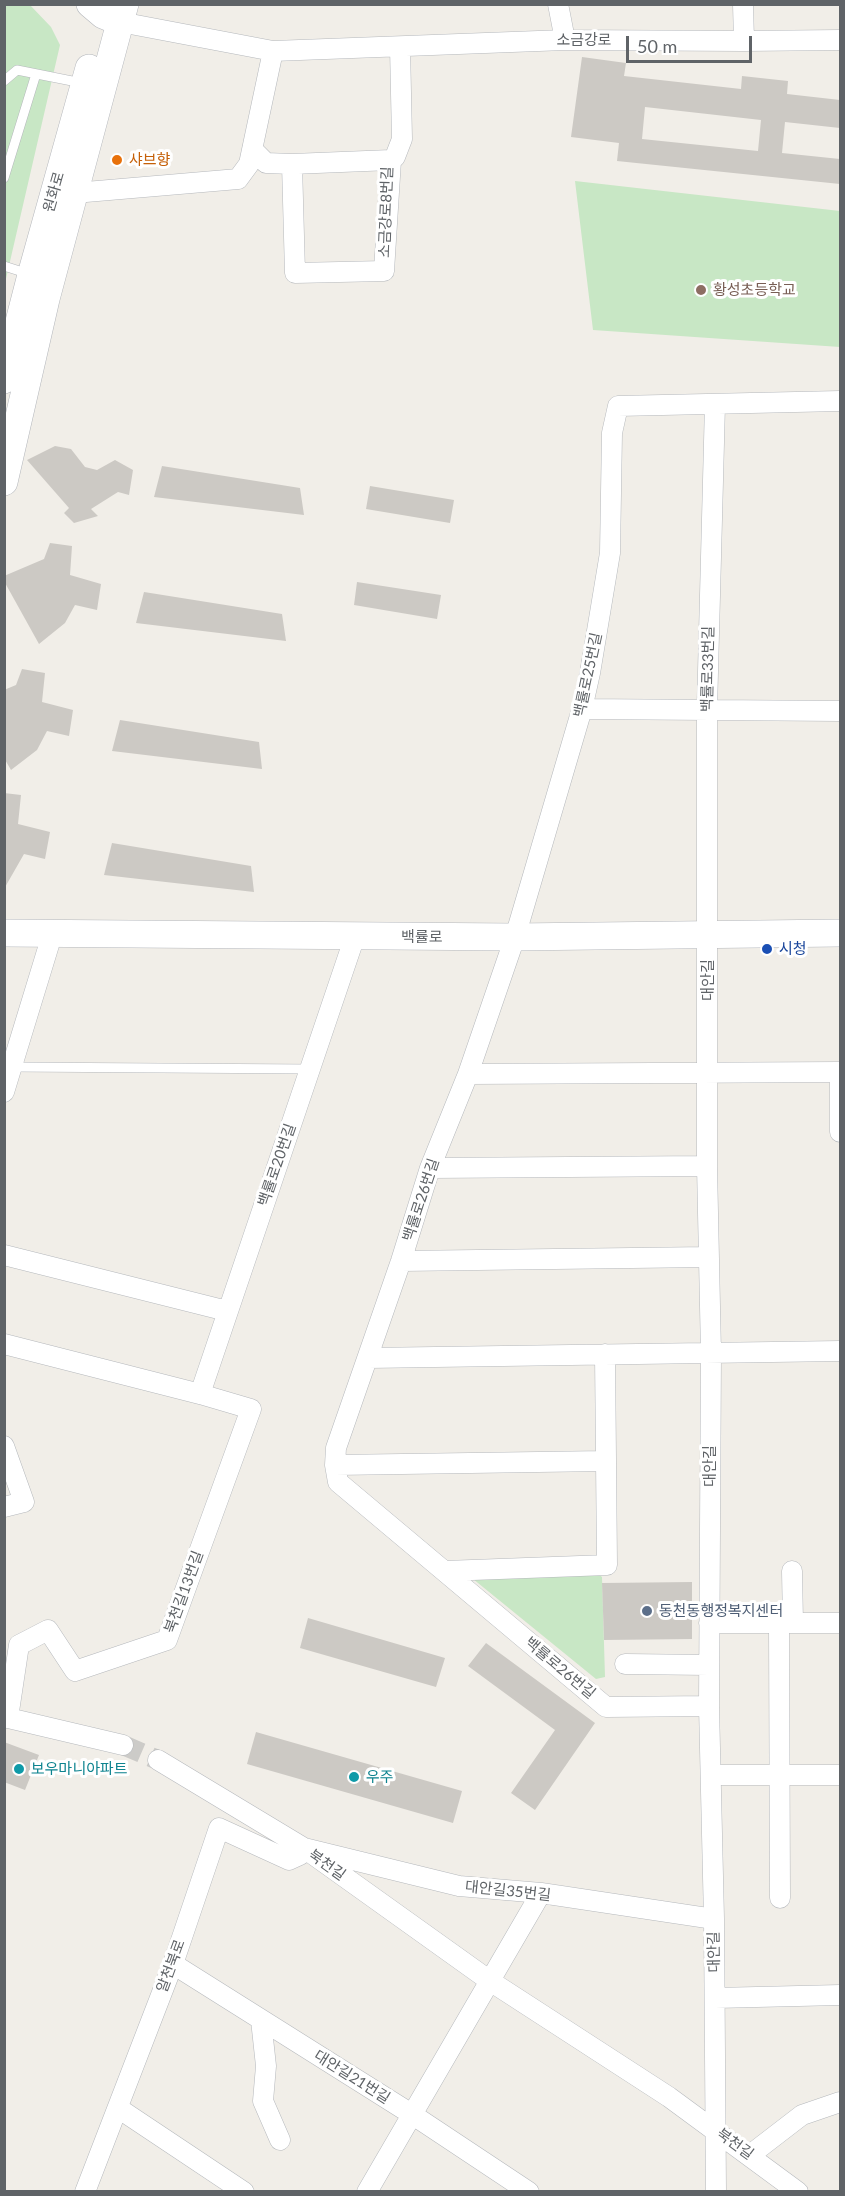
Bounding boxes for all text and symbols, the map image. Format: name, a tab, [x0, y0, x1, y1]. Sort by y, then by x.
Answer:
scale bar	[629, 24, 755, 62]
street label: 소금강로	[556, 31, 612, 49]
text: 50 m	[637, 35, 677, 57]
place label: 샤브향	[129, 151, 170, 169]
marker: 샤브향	[110, 153, 124, 167]
street label: 소금강로8번길	[375, 166, 397, 258]
street label: 원화로	[40, 170, 68, 214]
place label: 황성초등학교	[713, 281, 796, 299]
marker: 황성초등학교	[694, 283, 708, 297]
street label: 백률로33번길	[698, 626, 718, 712]
street label: 백률로25번길	[570, 631, 606, 719]
street label: 백률로	[401, 928, 443, 946]
place label: 시청	[779, 940, 807, 958]
marker: 시청	[760, 942, 774, 956]
street label: 대안길	[699, 959, 717, 1001]
street label: 백률로20번길	[254, 1121, 300, 1209]
street label: 백률로26번길	[399, 1156, 443, 1244]
street label: 대안길	[701, 1445, 719, 1487]
street label: 북천길13번길	[161, 1548, 207, 1636]
place label: 동천동행정복지센터	[659, 1602, 783, 1620]
marker: 동천동행정복지센터	[640, 1604, 654, 1618]
street label: 백률로26번길	[521, 1633, 599, 1703]
place label: 보우마니아파트	[31, 1760, 128, 1778]
marker: 보우마니아파트	[12, 1762, 26, 1776]
place label: 우주	[366, 1768, 394, 1786]
marker: 우주	[347, 1770, 361, 1784]
street label: 북천길	[305, 1846, 349, 1884]
street label: 대안길35번길	[464, 1878, 552, 1904]
street label: 대안길	[705, 1931, 723, 1973]
street label: 알천북로	[153, 1937, 189, 1995]
street label: 대안길21번길	[311, 2046, 393, 2108]
street label: 북천길	[713, 2125, 757, 2163]

